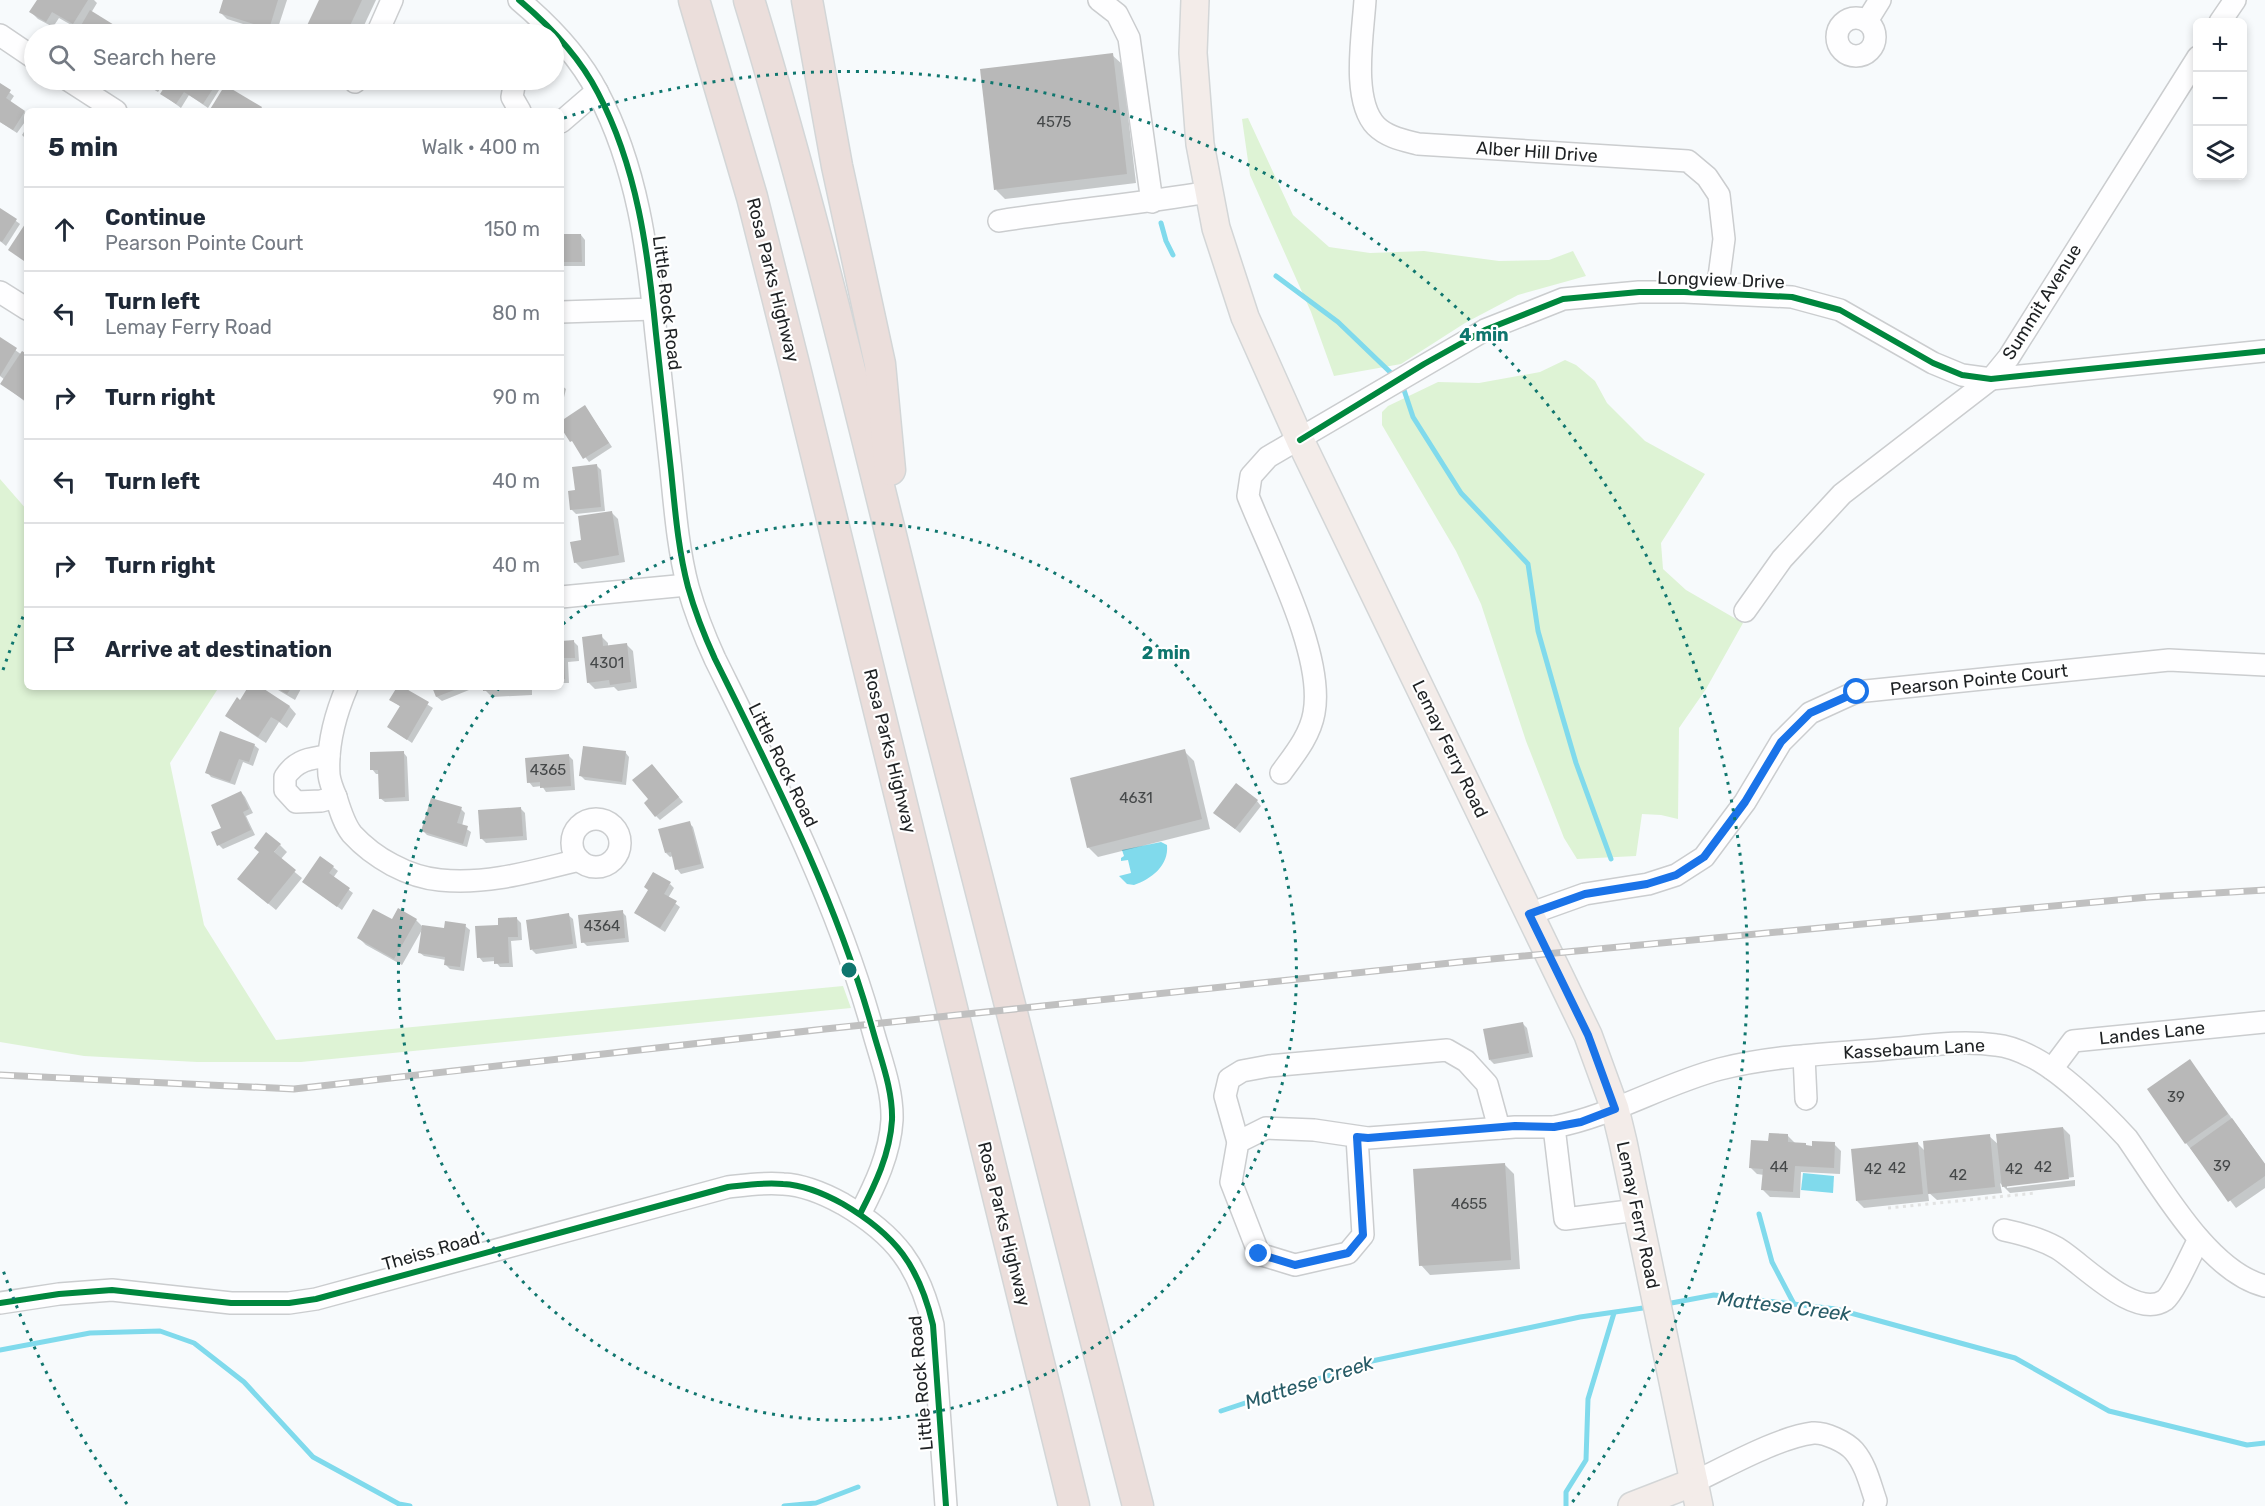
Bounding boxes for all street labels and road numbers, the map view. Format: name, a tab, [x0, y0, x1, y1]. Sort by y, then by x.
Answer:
street label: Alber Hill Drive	[1476, 137, 1598, 167]
street label: Rosa Parks Highway	[742, 195, 804, 365]
street label: Little Rock Road	[648, 234, 686, 372]
street label: Summit Avenue	[1998, 240, 2086, 364]
street label: Longview Drive	[1657, 267, 1785, 293]
street label: Pearson Pointe Court	[1889, 660, 2069, 700]
street label: Rosa Parks Highway	[859, 666, 921, 836]
street label: Lemay Ferry Road	[1407, 677, 1493, 821]
street label: Little Rock Road	[743, 699, 823, 831]
street label: Landes Lane	[2098, 1016, 2206, 1050]
street label: Kassebaum Lane	[1843, 1034, 1985, 1064]
street label: Rosa Parks Highway	[973, 1139, 1035, 1309]
street label: Lemay Ferry Road	[1612, 1139, 1664, 1291]
street label: Theiss Road	[379, 1227, 483, 1275]
street label: Little Rock Road	[904, 1315, 938, 1451]

